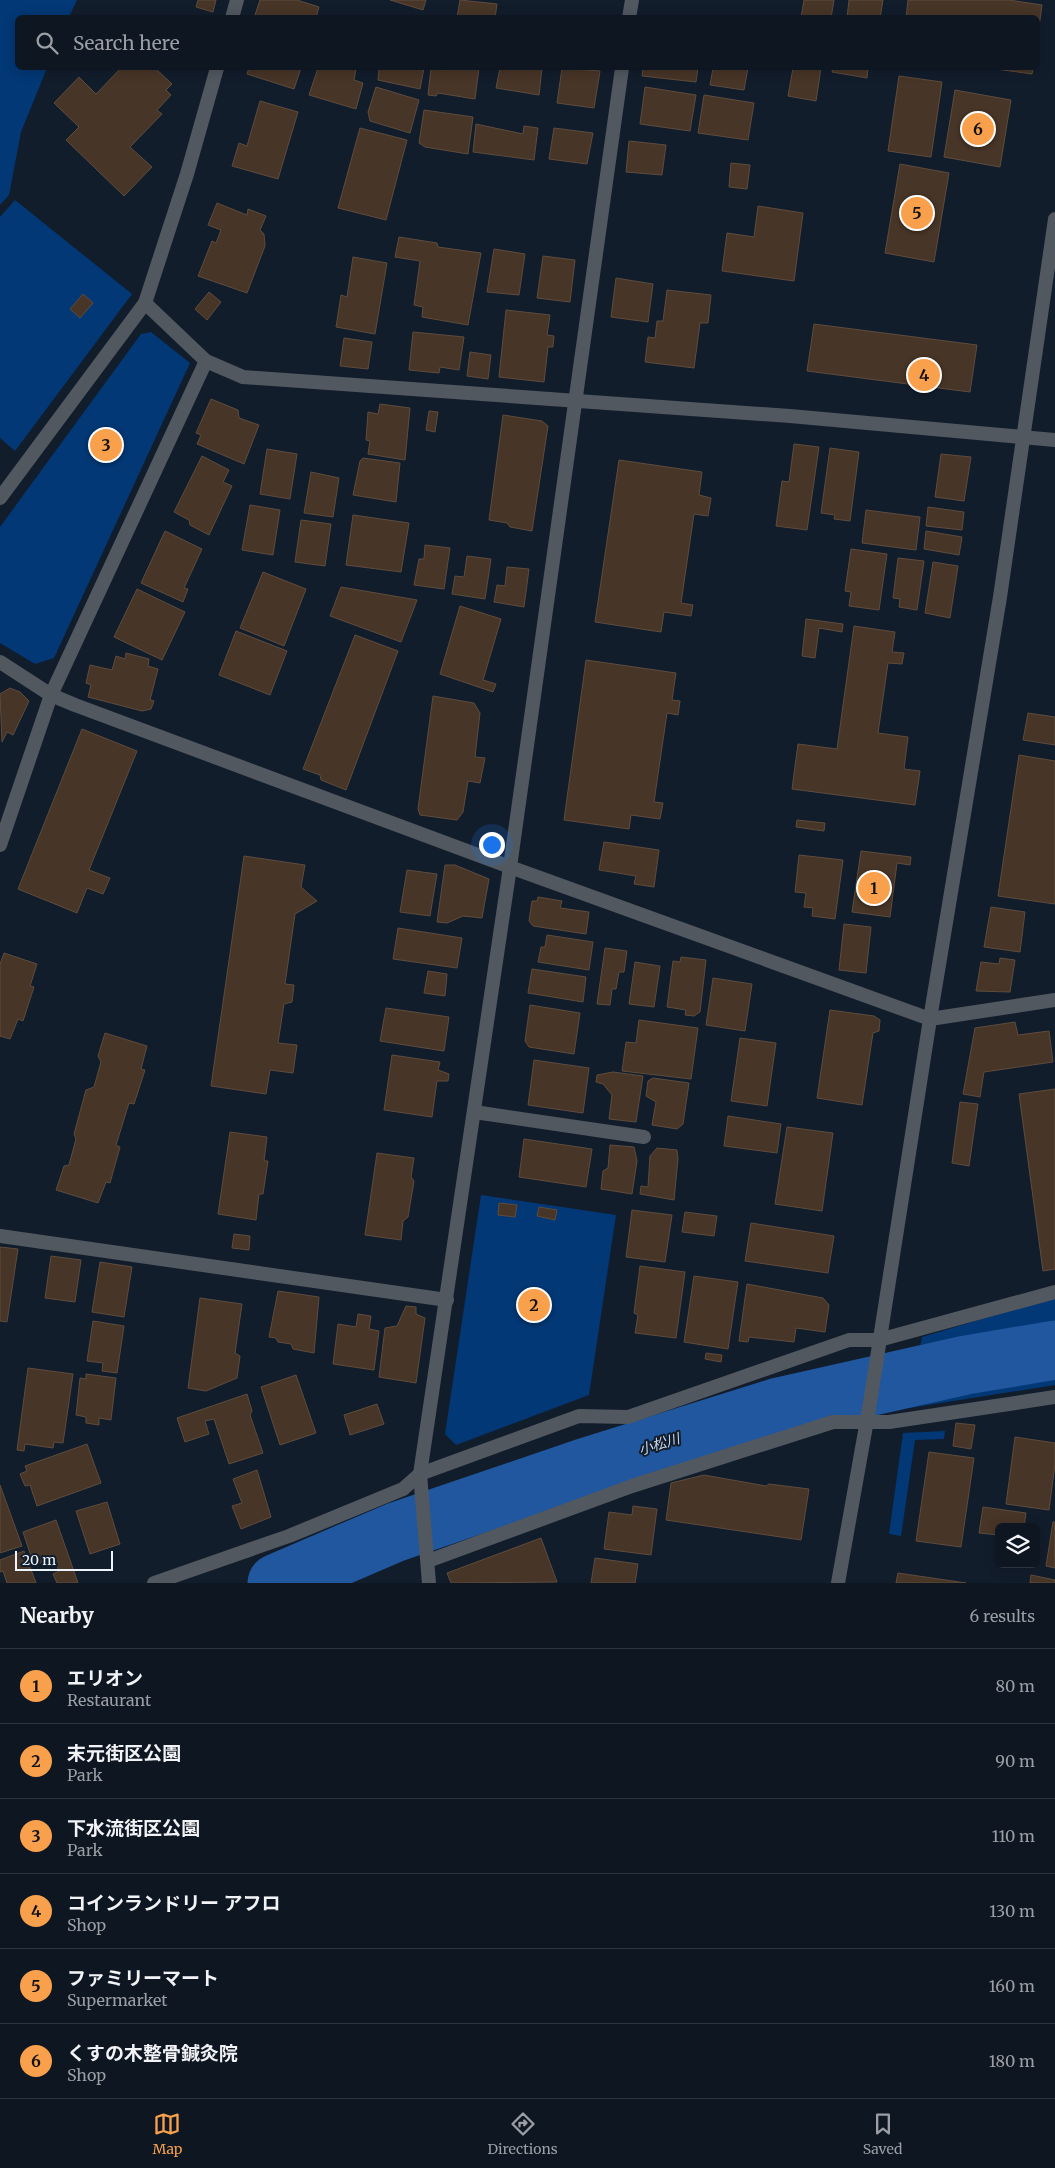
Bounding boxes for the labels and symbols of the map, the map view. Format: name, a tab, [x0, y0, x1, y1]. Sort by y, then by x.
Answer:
pin: 6	[962, 110, 994, 148]
pin: 5	[901, 194, 933, 232]
pin: 4	[908, 356, 940, 394]
pin: 3	[90, 426, 122, 464]
your location	[479, 832, 505, 858]
pin: 1	[858, 869, 890, 907]
pin: 2	[518, 1286, 550, 1324]
water label: 小松川	[636, 1429, 684, 1459]
scale bar	[15, 1548, 112, 1571]

